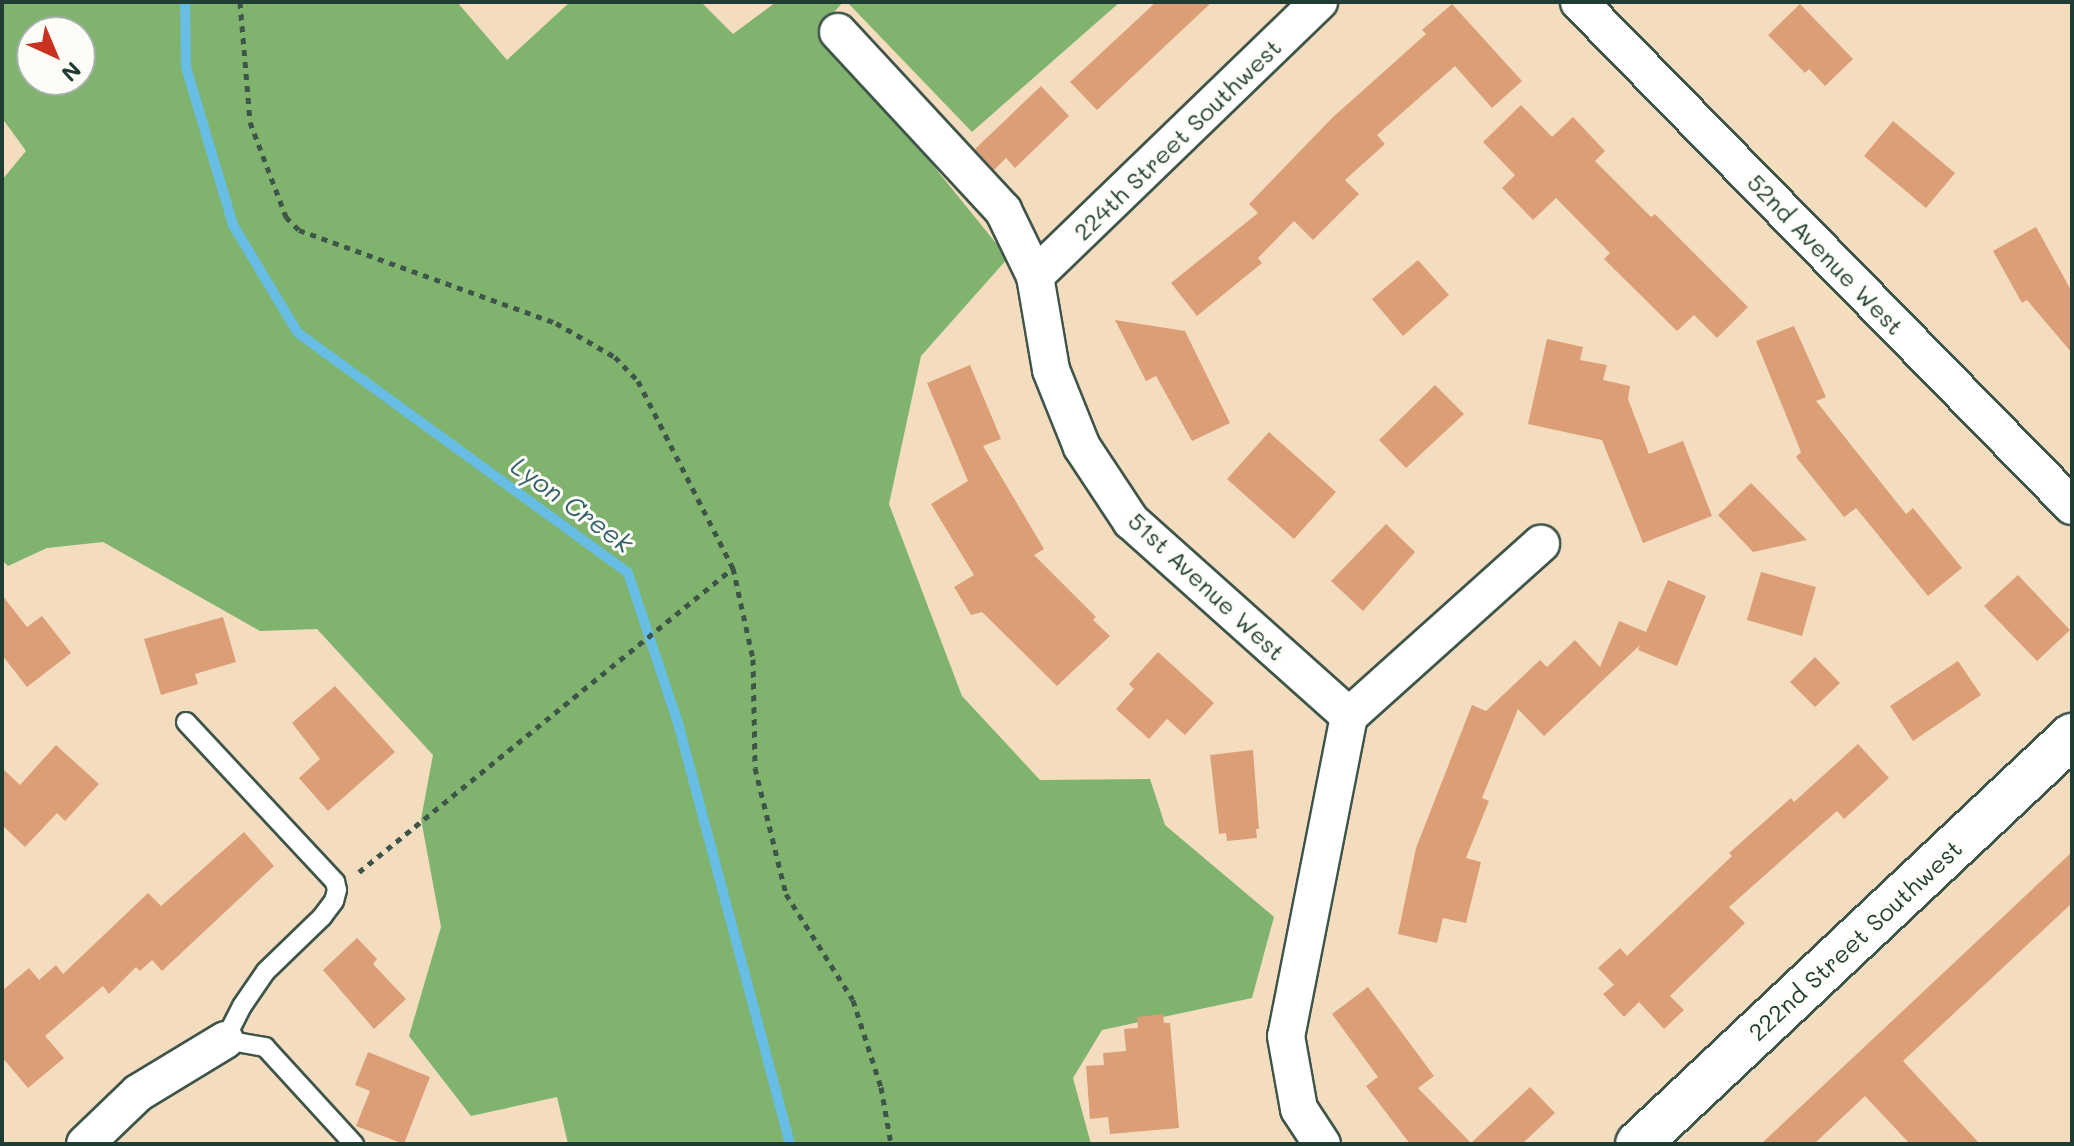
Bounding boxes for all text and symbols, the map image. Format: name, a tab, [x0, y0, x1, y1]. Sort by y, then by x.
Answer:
north arrow	[16, 16, 96, 96]
street label: 224th Street Southwest	[1067, 32, 1287, 246]
text: N	[56, 56, 88, 88]
street label: 52nd Avenue West	[1742, 168, 1910, 340]
water label: Lyon Creek	[505, 450, 639, 560]
street label: 51st Avenue West	[1123, 506, 1291, 666]
street label: 222nd Street Southwest	[1742, 834, 1968, 1046]

